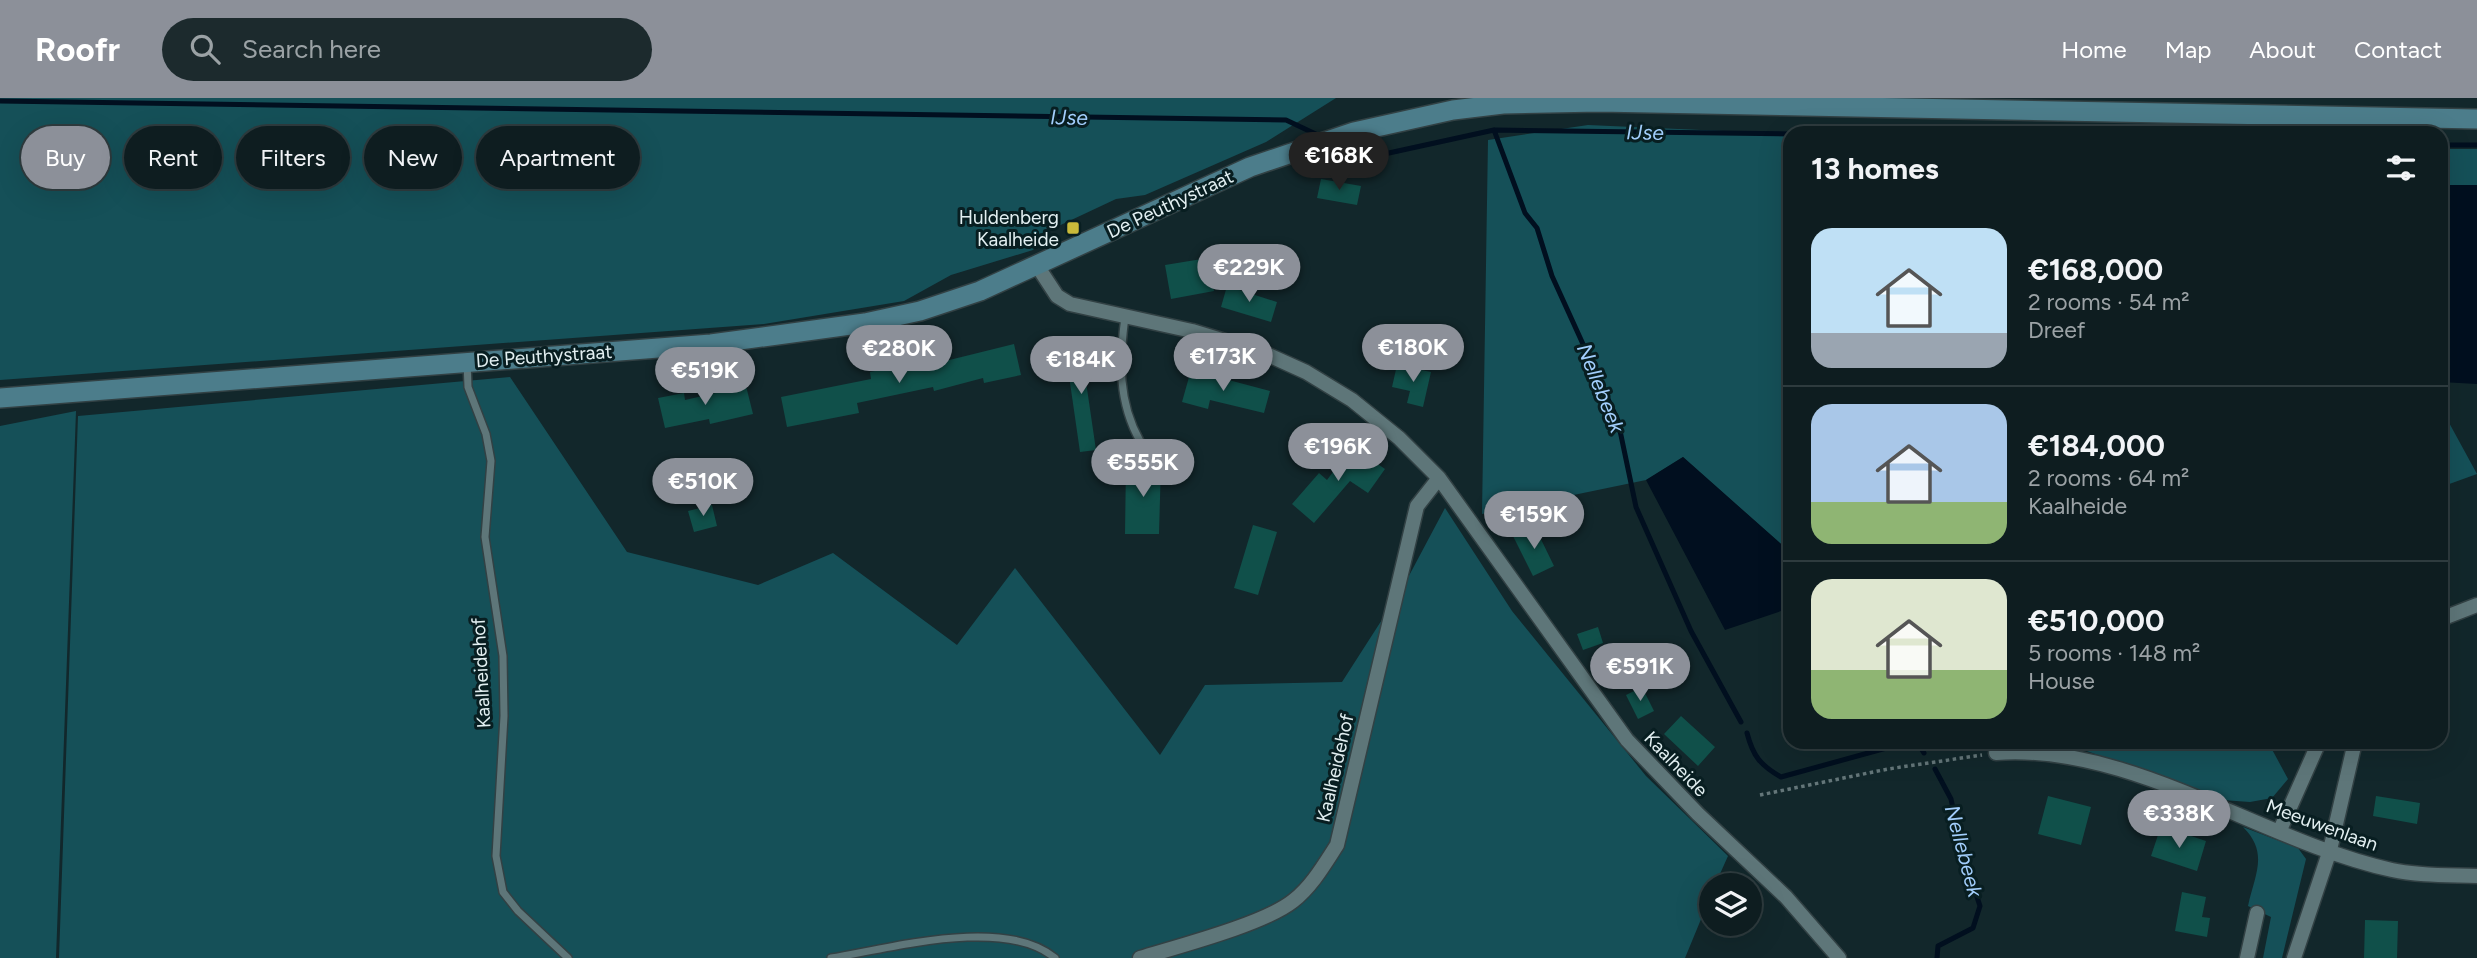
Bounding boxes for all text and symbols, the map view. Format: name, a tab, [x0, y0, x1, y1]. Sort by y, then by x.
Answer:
search box	[162, 18, 652, 81]
text: Roofr	[35, 30, 120, 69]
icon: search	[186, 30, 224, 68]
text: Search here	[242, 33, 381, 65]
text: Home	[2061, 35, 2127, 64]
text: Map	[2165, 35, 2211, 64]
text: About	[2249, 35, 2316, 64]
text: Contact	[2354, 35, 2442, 64]
water label: IJse	[1050, 104, 1089, 130]
water label: IJse	[1626, 119, 1665, 145]
chip: Buy	[21, 126, 110, 189]
chip: Rent	[124, 126, 222, 189]
chip: Filters	[236, 126, 350, 189]
chip: New	[364, 126, 462, 189]
chip: Apartment	[476, 126, 640, 189]
pin: €168K	[1290, 132, 1388, 192]
text: €168K	[1305, 141, 1373, 169]
icon: filters	[2382, 149, 2420, 187]
text: 13 homes	[1811, 150, 1939, 187]
street label: De Peuthystraat	[1103, 165, 1237, 243]
place label: Huldenberg Kaalheide	[959, 206, 1059, 251]
marker: Huldenberg Kaalheide	[1065, 220, 1081, 236]
pin: €229K	[1200, 244, 1298, 304]
text: €168,000	[2028, 251, 2163, 288]
text: €229K	[1213, 253, 1285, 281]
icon: home	[1867, 256, 1951, 340]
text: 2 rooms · 54 m²	[2028, 288, 2190, 316]
text: Dreef	[2028, 316, 2085, 344]
pin: €180K	[1364, 324, 1462, 384]
pin: €280K	[850, 326, 948, 385]
text: €180K	[1378, 333, 1448, 361]
text: €280K	[862, 334, 936, 362]
pin: €173K	[1174, 334, 1272, 393]
pin: €184K	[1032, 336, 1130, 396]
street label: De Peuthystraat	[475, 340, 613, 372]
water label: Nellebeek	[1572, 340, 1631, 437]
text: €173K	[1190, 342, 1256, 370]
text: €184K	[1046, 345, 1116, 373]
pin: €519K	[656, 348, 754, 407]
text: €519K	[671, 356, 739, 384]
pin: €196K	[1289, 424, 1387, 483]
text: €184,000	[2028, 427, 2165, 464]
text: €196K	[1304, 432, 1372, 460]
icon: home	[1867, 432, 1951, 516]
pin: €555K	[1094, 440, 1192, 499]
text: €555K	[1107, 448, 1179, 476]
pin: €510K	[654, 458, 752, 518]
text: 2 rooms · 64 m²	[2028, 464, 2189, 492]
text: €510K	[668, 467, 738, 495]
pin: €159K	[1485, 491, 1583, 551]
text: Kaalheide	[2028, 492, 2127, 520]
text: €159K	[1500, 500, 1568, 528]
text: €510,000	[2028, 602, 2164, 639]
icon: home	[1867, 607, 1951, 691]
street label: Kaalheidehof	[467, 617, 495, 729]
text: 5 rooms · 148 m²	[2028, 639, 2200, 667]
pin: €591K	[1591, 644, 1689, 703]
text: €591K	[1606, 652, 1674, 680]
text: House	[2028, 667, 2095, 695]
street label: Kaalheidehof	[1311, 712, 1359, 824]
street label: Kaalheide	[1639, 727, 1713, 801]
pin: €338K	[2130, 790, 2228, 850]
street label: Meeuwenlaan	[2263, 794, 2381, 856]
text: €338K	[2144, 799, 2214, 827]
water label: Nellebeek	[1940, 802, 1988, 900]
map controls	[1699, 873, 1762, 936]
button: layers	[1699, 873, 1762, 936]

